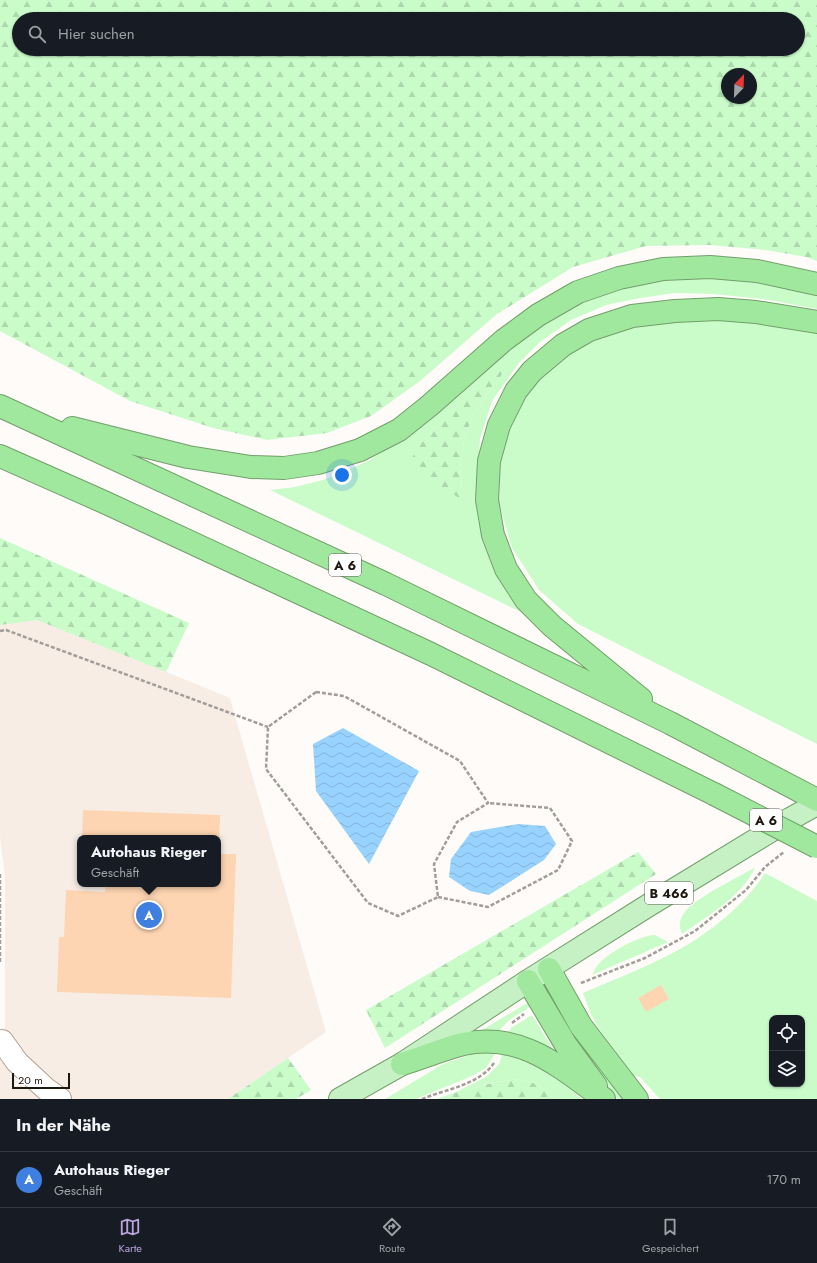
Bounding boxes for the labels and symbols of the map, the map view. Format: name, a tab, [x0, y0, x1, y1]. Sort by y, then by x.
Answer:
north arrow	[721, 68, 757, 104]
your location	[332, 465, 352, 485]
road number: A 6	[329, 554, 361, 576]
road number: A 6	[750, 809, 782, 831]
road number: B 466	[645, 882, 693, 904]
pin: A	[136, 900, 162, 930]
scale bar	[12, 1071, 70, 1090]

